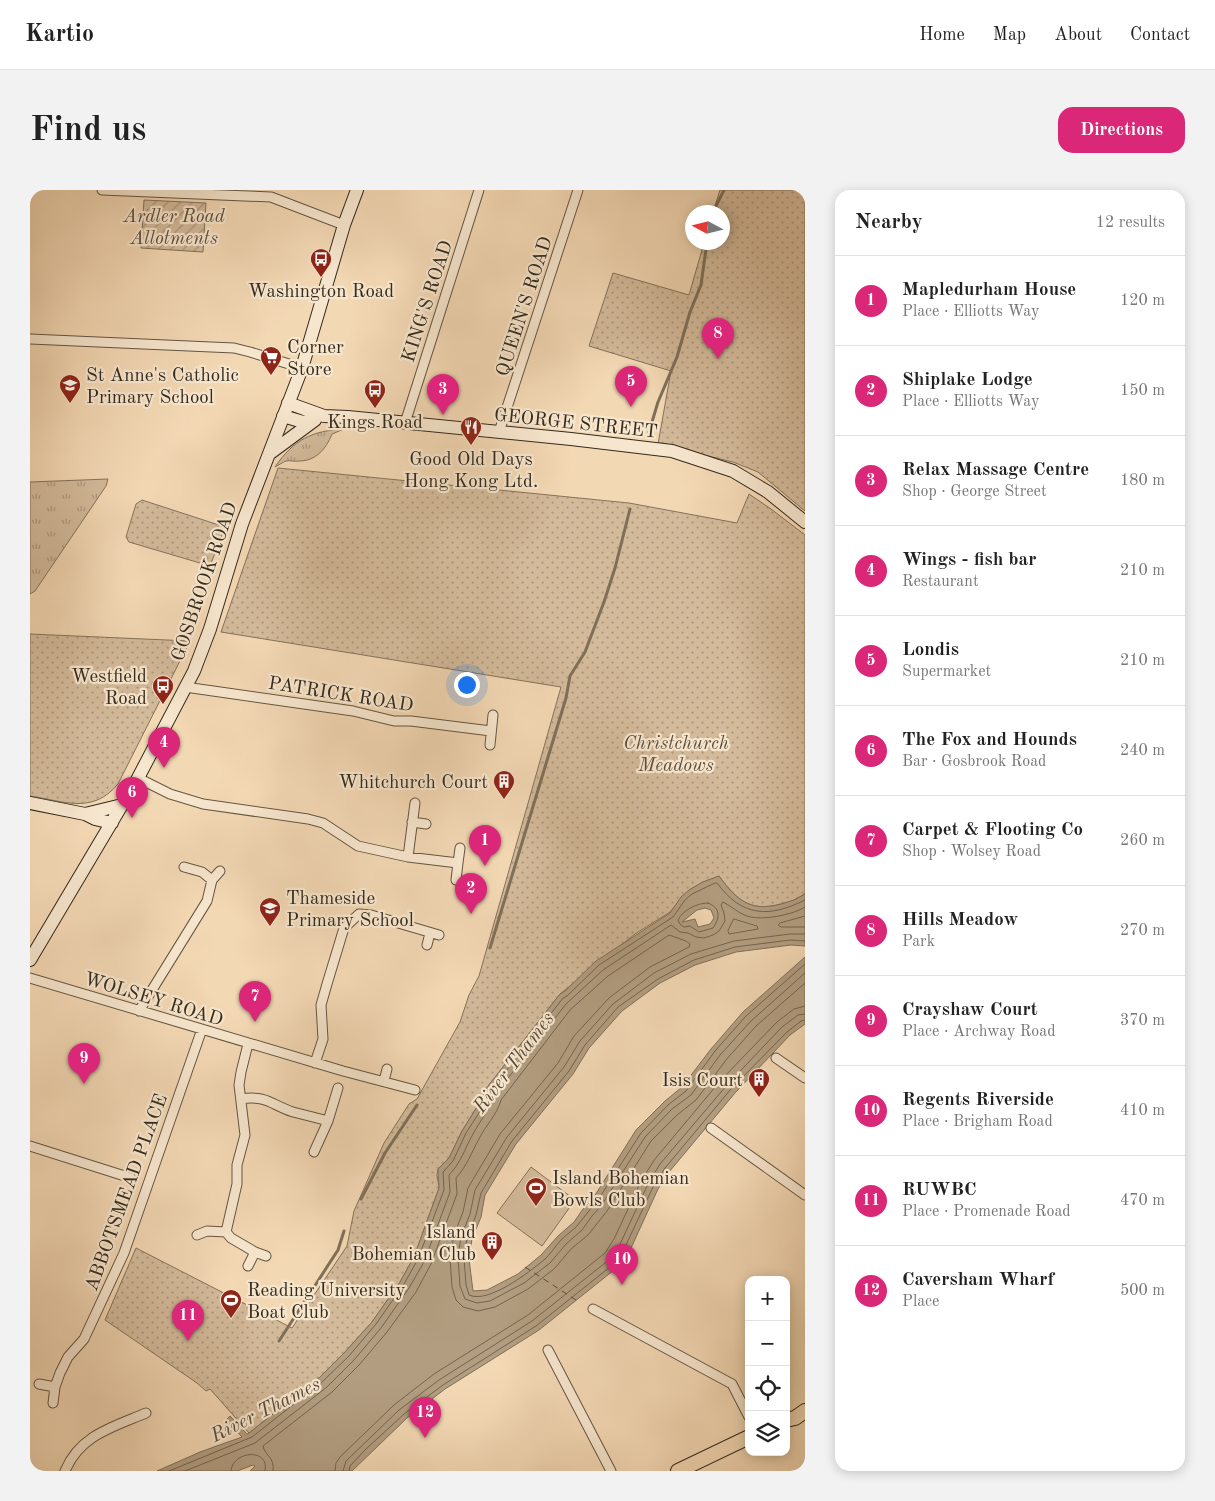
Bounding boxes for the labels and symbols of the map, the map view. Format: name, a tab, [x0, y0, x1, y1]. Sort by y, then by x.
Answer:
north arrow	[685, 205, 730, 250]
park label: Ardler Road Allotments	[122, 208, 226, 249]
street label: QUEEN'S ROAD	[494, 235, 557, 379]
street label: KING'S ROAD	[400, 238, 457, 365]
bus stop icon: Washington Road	[309, 247, 333, 278]
place label: Washington Road	[248, 283, 394, 302]
pin: 8	[702, 318, 734, 359]
place label: Corner Store	[287, 339, 344, 380]
supermarket icon: Corner Store	[259, 345, 283, 376]
pin: 5	[615, 366, 647, 407]
place label: St Anne's Catholic Primary School	[86, 367, 239, 408]
school or university icon: St Anne's Catholic Primary School	[58, 373, 82, 404]
pin: 3	[427, 374, 459, 415]
bus stop icon: Kings Road	[363, 378, 387, 409]
street label: GEORGE STREET	[493, 406, 659, 443]
place label: Kings Road	[327, 414, 423, 433]
restaurant icon: Good Old Days Hong Kong Ltd.	[459, 415, 483, 446]
place label: Good Old Days Hong Kong Ltd.	[404, 451, 538, 492]
street label: GOSBROOK ROAD	[169, 500, 242, 664]
place label: Westfield Road	[71, 668, 147, 709]
your location	[454, 672, 480, 698]
bus stop icon: Westfield Road	[151, 674, 175, 705]
street label: PATRICK ROAD	[267, 675, 414, 716]
pin: 4	[148, 727, 180, 768]
park label: Christchurch Meadows	[623, 735, 729, 776]
building icon: Whitchurch Court	[492, 769, 516, 800]
place label: Whitchurch Court	[338, 774, 488, 793]
pin: 6	[116, 777, 148, 818]
pin: 1	[469, 825, 501, 866]
pin: 2	[455, 873, 487, 914]
place label: Thameside Primary School	[286, 890, 414, 931]
school or university icon: Thameside Primary School	[258, 896, 282, 927]
street label: WOLSEY ROAD	[82, 970, 225, 1031]
pin: 7	[239, 981, 271, 1022]
water label: River Thames	[470, 1009, 559, 1118]
pin: 9	[68, 1043, 100, 1084]
building icon: Isis Court	[747, 1067, 771, 1098]
place label: Isis Court	[662, 1072, 743, 1091]
street label: ABBOTSMEAD PLACE	[83, 1092, 172, 1294]
place label: Island Bohemian Bowls Club	[552, 1170, 689, 1211]
sports icon: Island Bohemian Bowls Club	[524, 1176, 548, 1207]
place label: Island Bohemian Club	[351, 1224, 476, 1265]
building icon: Island Bohemian Club	[480, 1230, 504, 1261]
pin: 10	[606, 1244, 638, 1285]
place label: Reading University Boat Club	[247, 1282, 406, 1323]
sports icon: Reading University Boat Club	[219, 1288, 243, 1319]
pin: 11	[172, 1300, 204, 1341]
water label: River Thames	[207, 1375, 324, 1447]
pin: 12	[409, 1397, 441, 1438]

